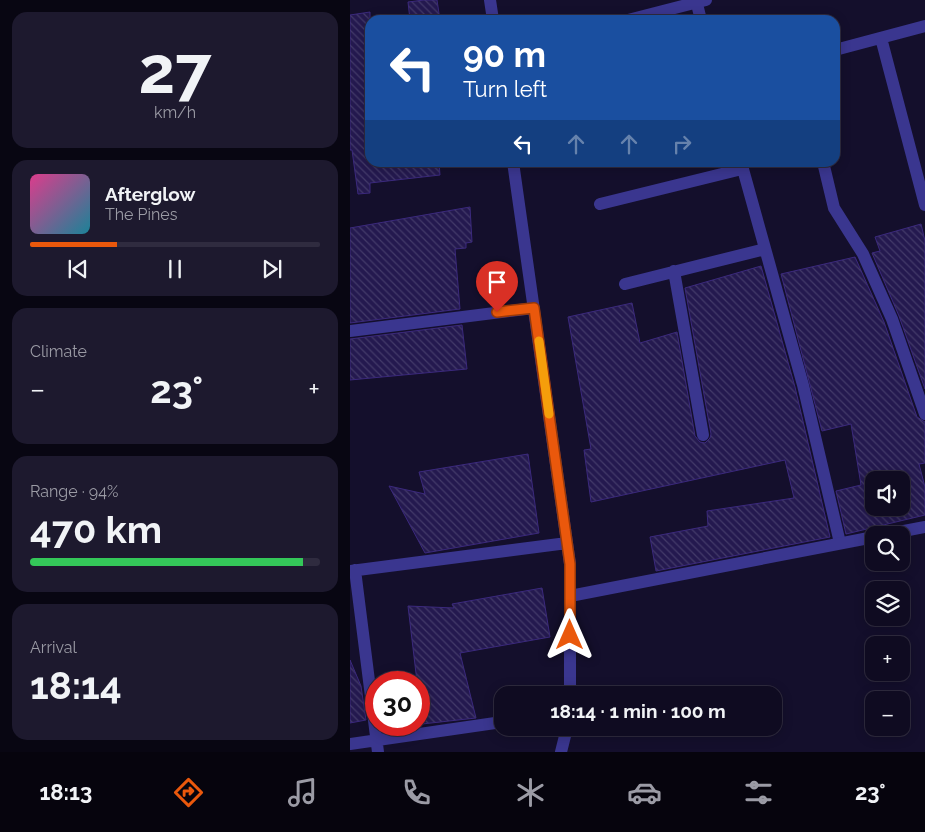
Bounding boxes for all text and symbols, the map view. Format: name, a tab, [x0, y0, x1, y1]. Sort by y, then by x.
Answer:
text: 27	[138, 32, 212, 108]
text: 90 m	[463, 34, 546, 75]
icon: left	[380, 35, 445, 100]
text: Turn left	[463, 76, 547, 102]
text: km/h	[154, 103, 196, 122]
icon: left	[509, 130, 537, 158]
icon: ahead	[562, 130, 590, 158]
icon: ahead	[615, 130, 643, 158]
icon: right	[668, 130, 696, 158]
text: Afterglow	[105, 183, 195, 205]
text: The Pines	[105, 205, 177, 224]
icon: previous	[64, 255, 92, 283]
icon: pause	[161, 255, 189, 283]
icon: next	[258, 255, 286, 283]
pin	[476, 261, 518, 312]
icon: arrive	[483, 268, 511, 296]
text: Climate	[30, 342, 87, 361]
text: 23°	[150, 367, 203, 412]
text: −	[30, 373, 45, 406]
text: +	[308, 373, 320, 406]
map controls	[865, 471, 910, 736]
button: sound	[865, 471, 910, 516]
text: Range · 94%	[30, 482, 118, 501]
text: 470 km	[30, 507, 162, 552]
button: search	[865, 526, 910, 571]
button: layers	[865, 581, 910, 626]
position arrow	[543, 608, 595, 660]
button: +	[865, 636, 910, 681]
text: Arrival	[30, 638, 77, 657]
text: 18:14	[30, 663, 122, 708]
speed limit sign: 30	[365, 671, 430, 736]
button: −	[865, 691, 910, 736]
text: 18:14 · 1 min · 100 m	[550, 700, 726, 722]
icon: directions	[171, 775, 206, 810]
icon: music	[285, 775, 320, 810]
icon: phone	[399, 775, 434, 810]
icon: climate	[513, 775, 548, 810]
icon: car	[627, 775, 662, 810]
icon: filters	[741, 775, 776, 810]
text: 18:13	[39, 779, 92, 805]
text: 23°	[855, 779, 885, 805]

